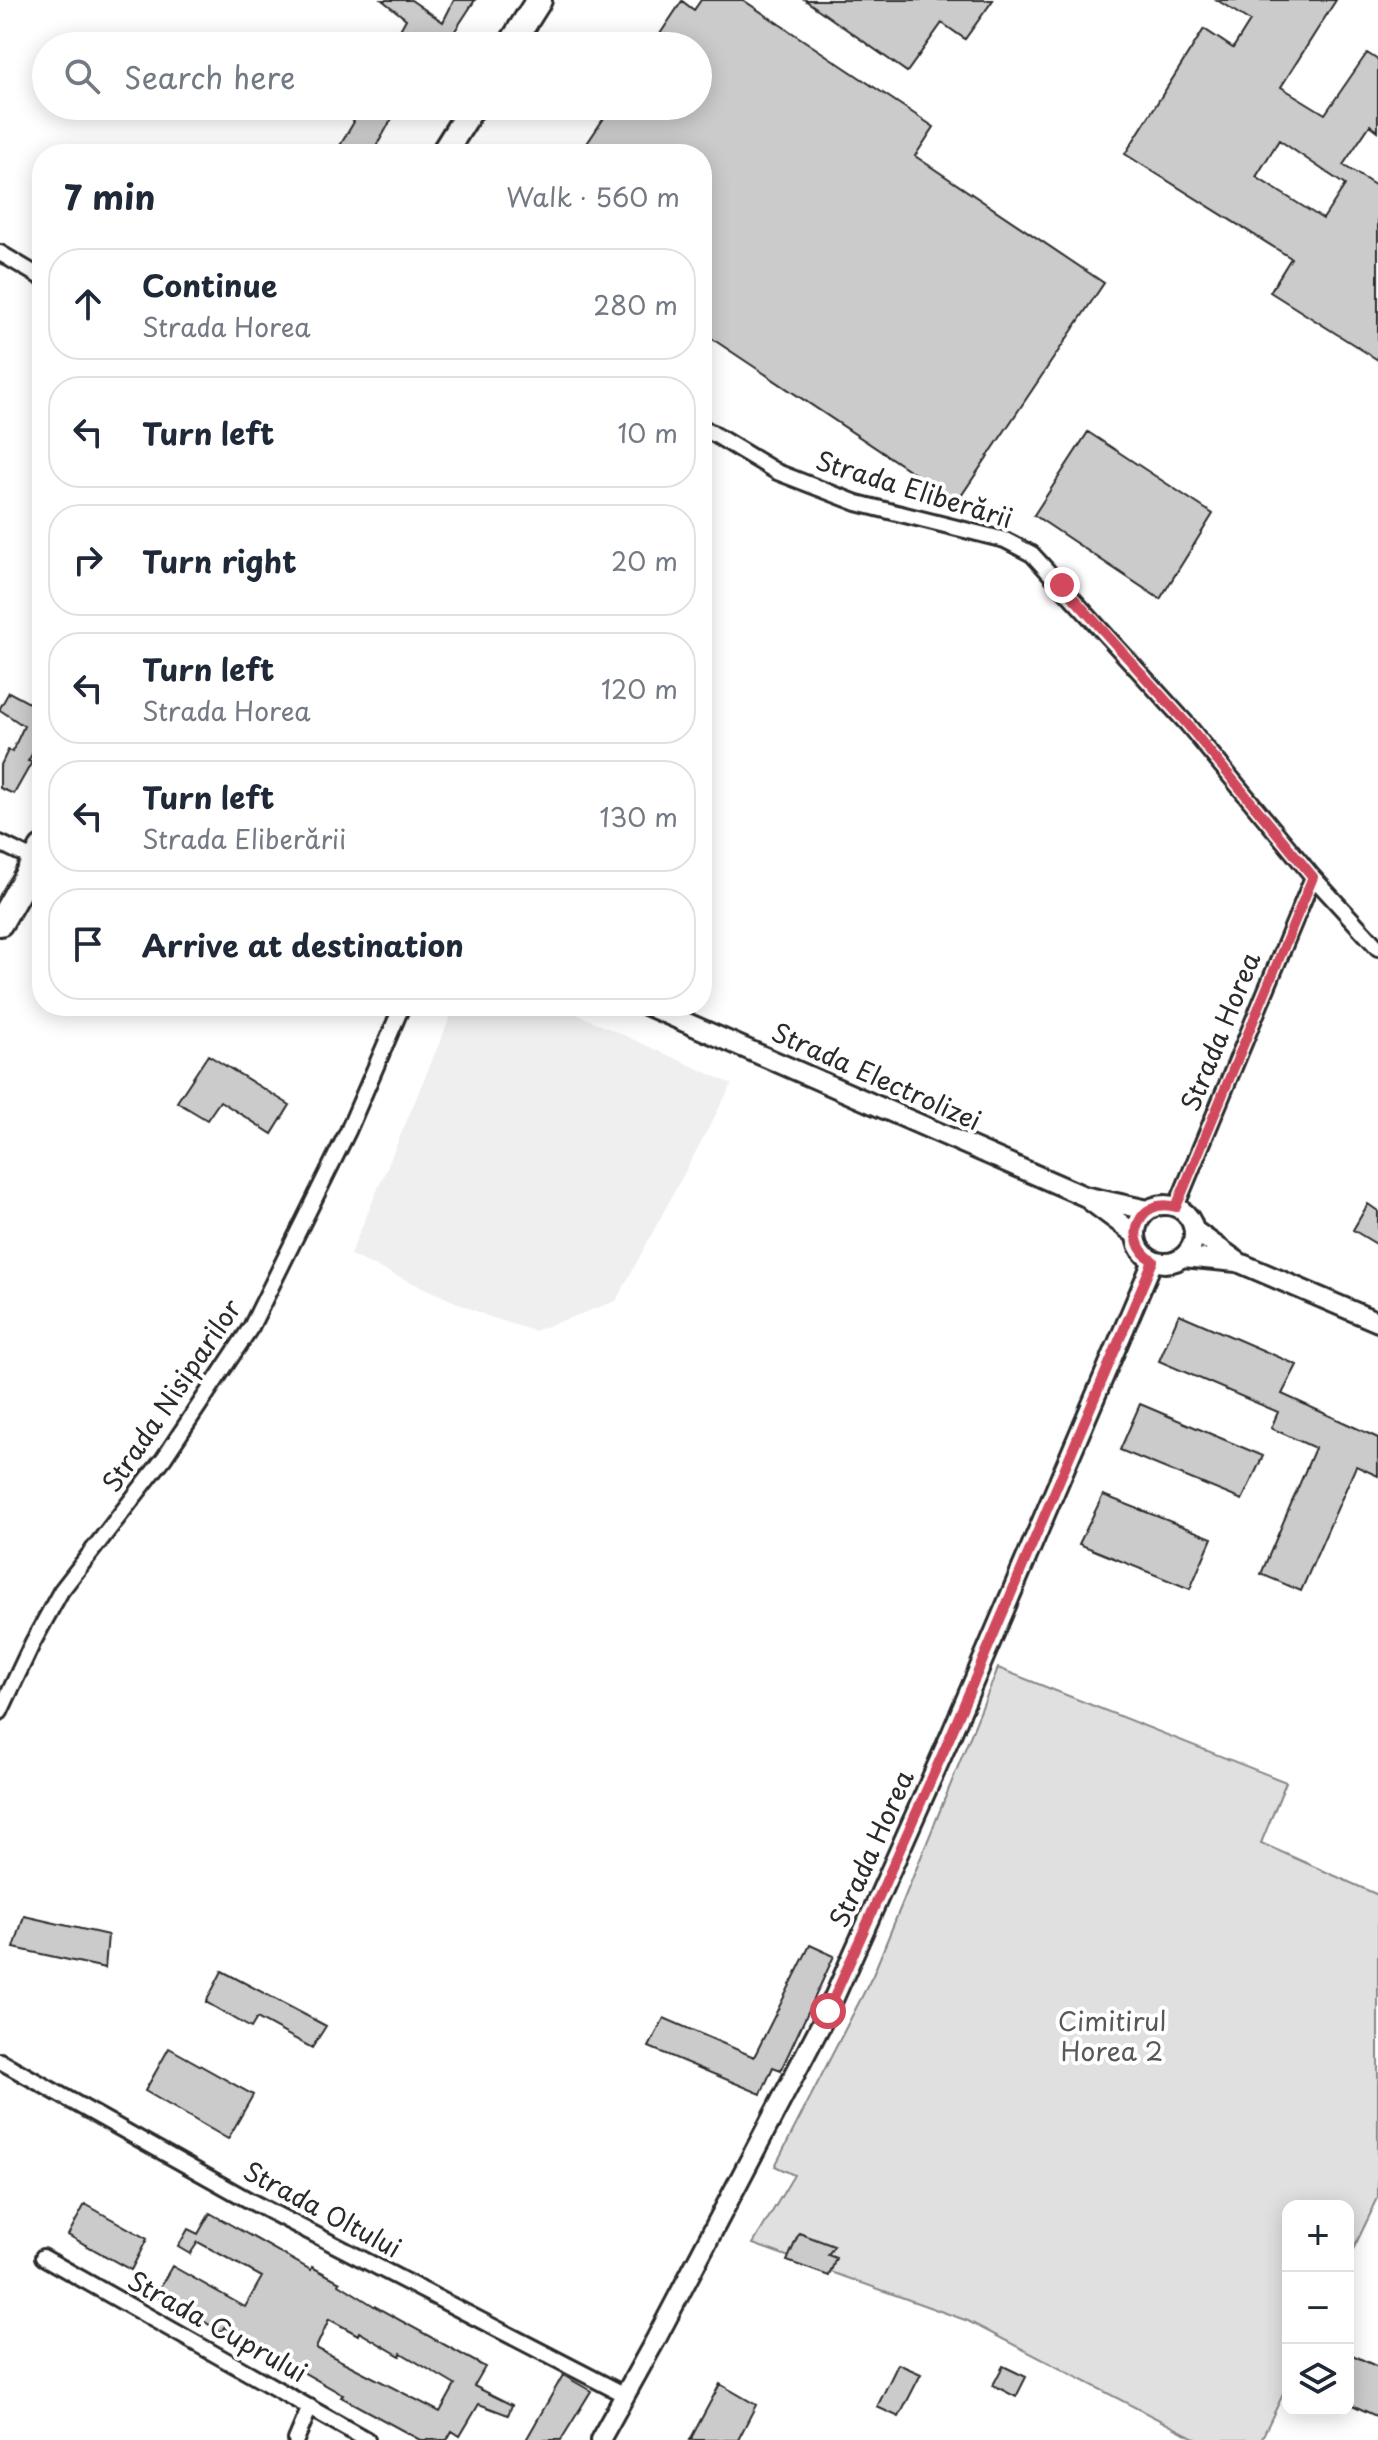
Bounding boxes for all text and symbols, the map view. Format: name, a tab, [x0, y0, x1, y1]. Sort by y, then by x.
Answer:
search box	[32, 32, 712, 120]
icon: search	[60, 54, 104, 98]
text: Search here	[124, 54, 296, 99]
text: 7 min	[64, 170, 155, 222]
text: Walk · 560 m	[506, 177, 680, 216]
text: Continue	[142, 262, 277, 307]
icon: ahead	[66, 282, 110, 326]
text: 280 m	[593, 285, 678, 324]
text: Strada Horea	[142, 307, 311, 346]
icon: left	[66, 410, 110, 454]
text: Turn left	[142, 410, 274, 455]
text: 10 m	[617, 413, 678, 452]
street label: Strada Eliberării	[811, 440, 1018, 537]
icon: right	[66, 538, 110, 582]
text: Turn right	[142, 538, 297, 583]
text: 20 m	[611, 541, 678, 580]
route end	[1044, 567, 1080, 603]
text: Turn left	[142, 646, 274, 691]
icon: left	[66, 666, 110, 710]
text: 120 m	[601, 669, 678, 708]
text: Strada Horea	[142, 691, 311, 730]
text: Turn left	[142, 774, 274, 819]
icon: left	[66, 794, 110, 838]
text: 130 m	[599, 797, 678, 836]
text: Strada Eliberării	[142, 819, 346, 858]
icon: arrive	[66, 922, 110, 966]
text: Arrive at destination	[142, 922, 464, 967]
street label: Strada Horea	[1170, 945, 1270, 1117]
street label: Strada Electrolizei	[766, 1012, 988, 1139]
street label: Strada Nisiparilor	[92, 1290, 251, 1500]
street label: Strada Horea	[819, 1763, 923, 1933]
route start	[810, 1993, 846, 2029]
park label: Cimitirul Horea 2	[1058, 2001, 1166, 2070]
street label: Strada Oltului	[237, 2151, 409, 2267]
map controls	[1282, 2200, 1354, 2416]
button: +	[1282, 2200, 1354, 2272]
street label: Strada Cuprului	[121, 2260, 315, 2391]
button: −	[1282, 2272, 1354, 2344]
button: layers	[1282, 2344, 1354, 2416]

